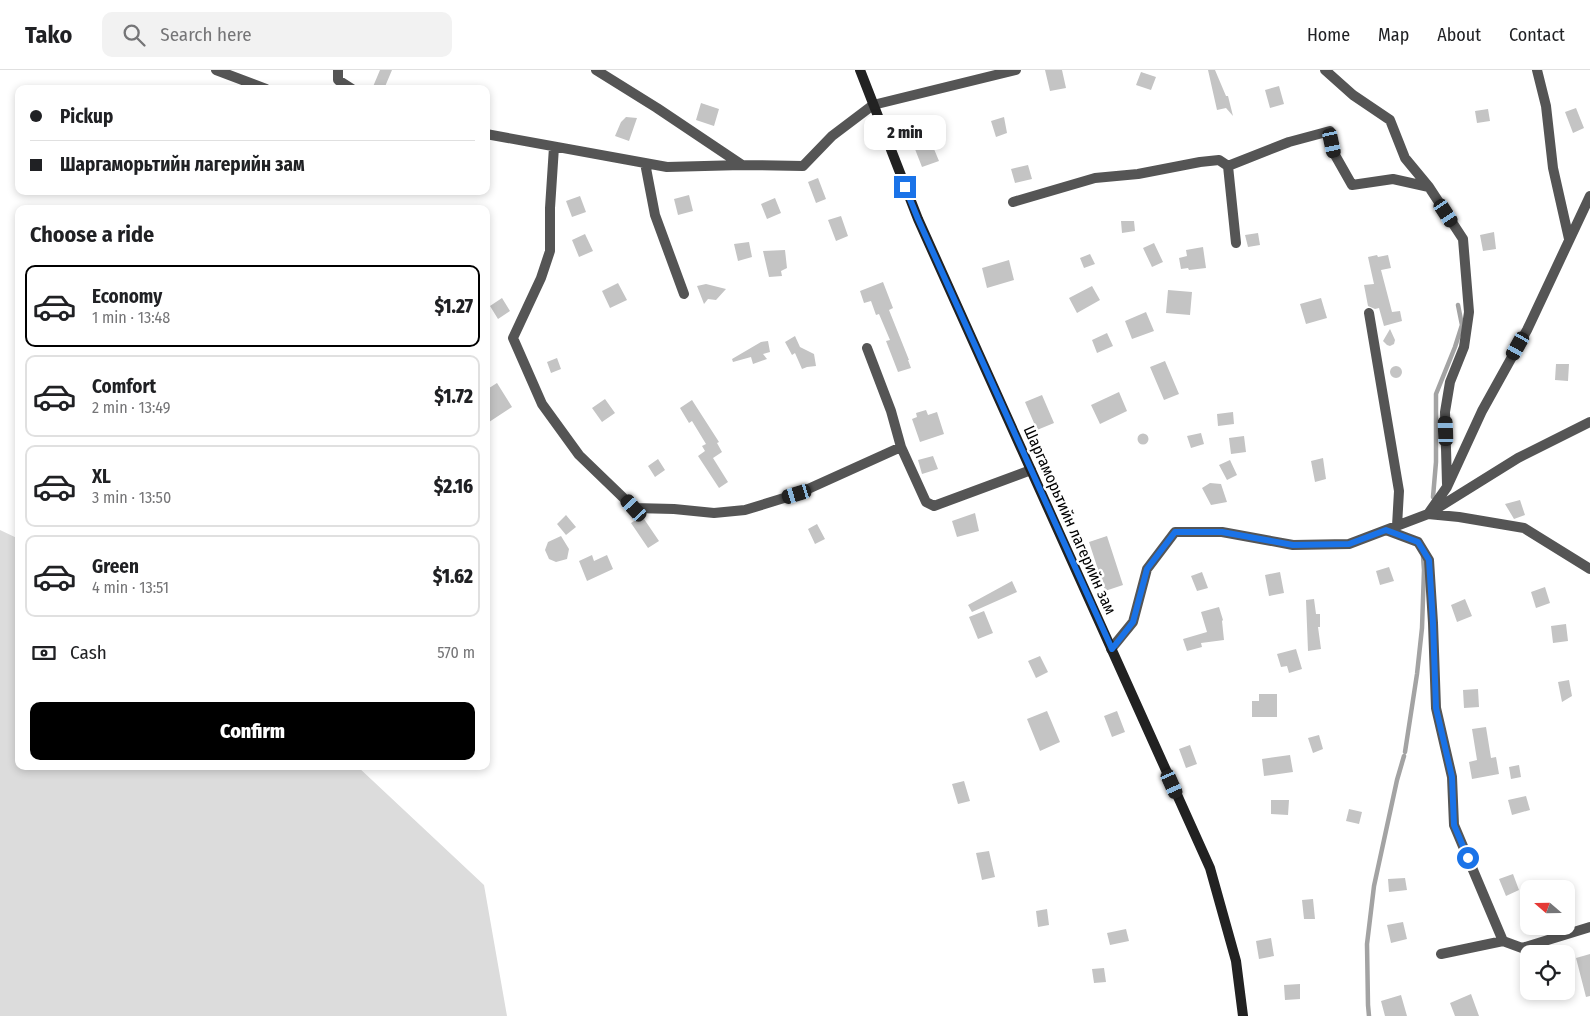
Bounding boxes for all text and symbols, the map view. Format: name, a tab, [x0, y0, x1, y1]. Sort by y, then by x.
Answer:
search box	[102, 12, 452, 57]
text: Tako	[25, 21, 72, 49]
icon: search	[120, 21, 148, 49]
text: Search here	[160, 23, 252, 46]
text: Home	[1307, 24, 1350, 46]
text: Map	[1378, 24, 1409, 46]
text: About	[1437, 24, 1481, 46]
text: Contact	[1509, 24, 1565, 46]
text: Pickup	[60, 105, 113, 128]
callout: 2 min	[864, 114, 946, 150]
text: 2 min	[887, 123, 923, 142]
car	[1321, 127, 1342, 159]
text: Шаргаморьтийн лагерийн зам	[60, 153, 305, 176]
route end	[894, 176, 916, 198]
car	[1431, 196, 1460, 230]
text: Choose a ride	[30, 221, 154, 248]
icon: car	[32, 284, 77, 329]
text: Economy	[92, 285, 162, 308]
text: $1.27	[434, 295, 473, 318]
text: 1 min · 13:48	[92, 308, 170, 327]
car	[1504, 329, 1531, 363]
icon: car	[32, 374, 77, 419]
text: Comfort	[92, 375, 156, 398]
text: $1.72	[434, 385, 473, 408]
text: 2 min · 13:49	[92, 398, 171, 417]
car	[1437, 416, 1454, 446]
street label: Шаргаморьтийн лагерийн зам	[1020, 423, 1120, 617]
icon: car	[32, 464, 77, 509]
text: XL	[92, 465, 111, 488]
text: $2.16	[434, 475, 473, 498]
car	[780, 482, 813, 506]
text: 3 min · 13:50	[92, 488, 171, 507]
car	[618, 492, 649, 524]
icon: car	[32, 554, 77, 599]
text: Green	[92, 555, 139, 578]
text: $1.62	[433, 565, 473, 588]
text: 4 min · 13:51	[92, 578, 169, 597]
icon: cash	[30, 639, 58, 667]
text: Cash	[70, 641, 107, 664]
text: 570 m	[437, 643, 475, 662]
button: Confirm	[30, 702, 475, 760]
car	[1159, 767, 1184, 801]
route start	[1457, 847, 1479, 869]
north arrow	[1520, 880, 1575, 935]
map controls	[1520, 880, 1575, 1000]
button: locate	[1520, 945, 1575, 1000]

